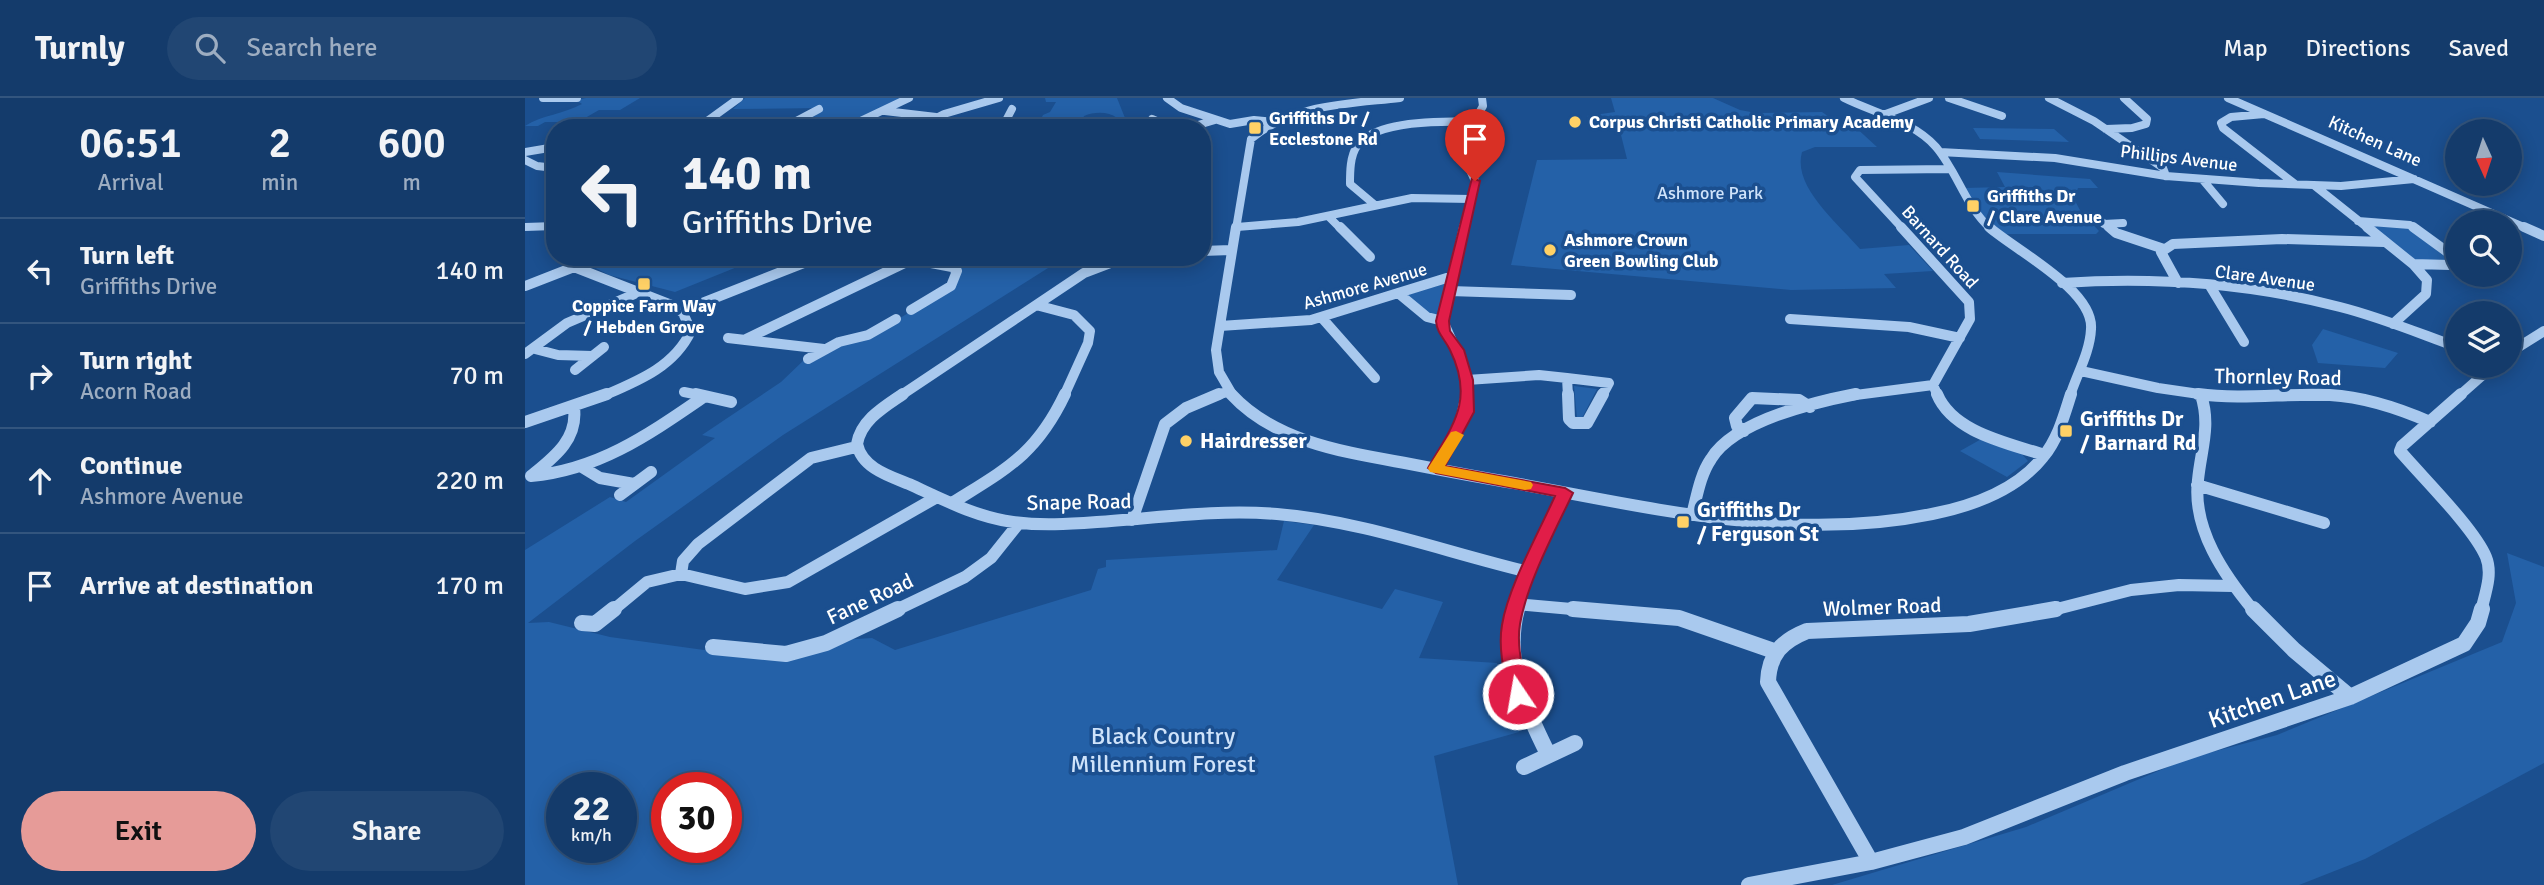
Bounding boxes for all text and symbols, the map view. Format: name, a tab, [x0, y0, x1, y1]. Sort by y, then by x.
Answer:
search box	[167, 17, 657, 80]
text: Turnly	[35, 28, 125, 69]
icon: search	[191, 29, 229, 67]
text: Search here	[247, 32, 378, 64]
text: Map	[2223, 33, 2268, 63]
text: Directions	[2306, 33, 2411, 63]
text: Saved	[2449, 33, 2509, 63]
place label: Griffiths Dr / Ecclestone Rd	[1269, 107, 1378, 150]
pin	[1445, 109, 1505, 181]
place label: Corpus Christi Catholic Primary Academy	[1589, 111, 1913, 133]
street label: Kitchen Lane	[2325, 111, 2425, 171]
marker: Corpus Christi Catholic Primary Academy	[1567, 114, 1583, 130]
text: 06:51	[79, 118, 182, 169]
text: 2	[268, 118, 291, 169]
text: 600	[378, 118, 446, 169]
north arrow	[2445, 119, 2522, 196]
map controls	[2445, 119, 2522, 378]
marker: Griffiths Dr / Ecclestone Rd	[1247, 120, 1263, 136]
icon: arrive	[1456, 120, 1494, 158]
street label: Phillips Avenue	[2119, 140, 2239, 176]
text: 140 m	[682, 143, 812, 203]
icon: left	[567, 147, 658, 238]
text: Arrival	[97, 168, 164, 197]
text: min	[261, 168, 298, 197]
text: m	[402, 168, 421, 197]
park label: Ashmore Park	[1657, 182, 1763, 204]
place label: Griffiths Dr / Clare Avenue	[1987, 185, 2102, 228]
marker: Griffiths Dr / Clare Avenue	[1965, 198, 1981, 214]
street label: Barnard Road	[1897, 201, 1983, 293]
text: Griffiths Drive	[682, 203, 873, 242]
button: search	[2445, 210, 2522, 287]
place label: Ashmore Crown Green Bowling Club	[1564, 229, 1719, 272]
text: Turn left	[80, 240, 174, 272]
marker: Ashmore Crown Green Bowling Club	[1542, 242, 1558, 258]
icon: left	[21, 252, 59, 290]
text: 140 m	[435, 255, 504, 287]
street label: Ashmore Avenue	[1300, 258, 1430, 314]
street label: Clare Avenue	[2214, 260, 2316, 296]
text: Griffiths Drive	[80, 272, 217, 301]
marker: Coppice Farm Way / Hebden Grove	[636, 276, 652, 292]
place label: Coppice Farm Way / Hebden Grove	[572, 295, 716, 338]
button: layers	[2445, 301, 2522, 378]
text: Turn right	[80, 345, 192, 377]
icon: right	[21, 357, 59, 395]
text: 70 m	[449, 360, 504, 392]
street label: Thornley Road	[2214, 363, 2342, 391]
text: Acorn Road	[80, 377, 192, 406]
place label: Griffiths Dr / Barnard Rd	[2080, 406, 2196, 456]
marker: Griffiths Dr / Barnard Rd	[2058, 423, 2074, 439]
place label: Hairdresser	[1200, 428, 1307, 454]
marker: Hairdresser	[1178, 433, 1194, 449]
text: Continue	[80, 450, 182, 482]
icon: ahead	[21, 462, 59, 500]
text: 220 m	[435, 465, 504, 497]
text: Ashmore Avenue	[80, 482, 243, 511]
street label: Snape Road	[1026, 488, 1132, 516]
place label: Griffiths Dr / Ferguson St	[1697, 497, 1819, 547]
marker: Griffiths Dr / Ferguson St	[1675, 514, 1691, 530]
icon: arrive	[21, 567, 59, 605]
street label: Fane Road	[823, 568, 917, 630]
text: Arrive at destination	[80, 570, 313, 602]
text: 170 m	[435, 570, 504, 602]
street label: Wolmer Road	[1822, 592, 1942, 622]
position arrow	[1481, 657, 1555, 731]
street label: Kitchen Lane	[2204, 663, 2340, 735]
park label: Black Country Millennium Forest	[1070, 721, 1256, 779]
speed limit sign: 30	[651, 772, 742, 863]
text: 22	[573, 787, 610, 830]
button: Exit	[21, 791, 256, 871]
button: Share	[270, 791, 504, 871]
text: km/h	[571, 824, 612, 846]

